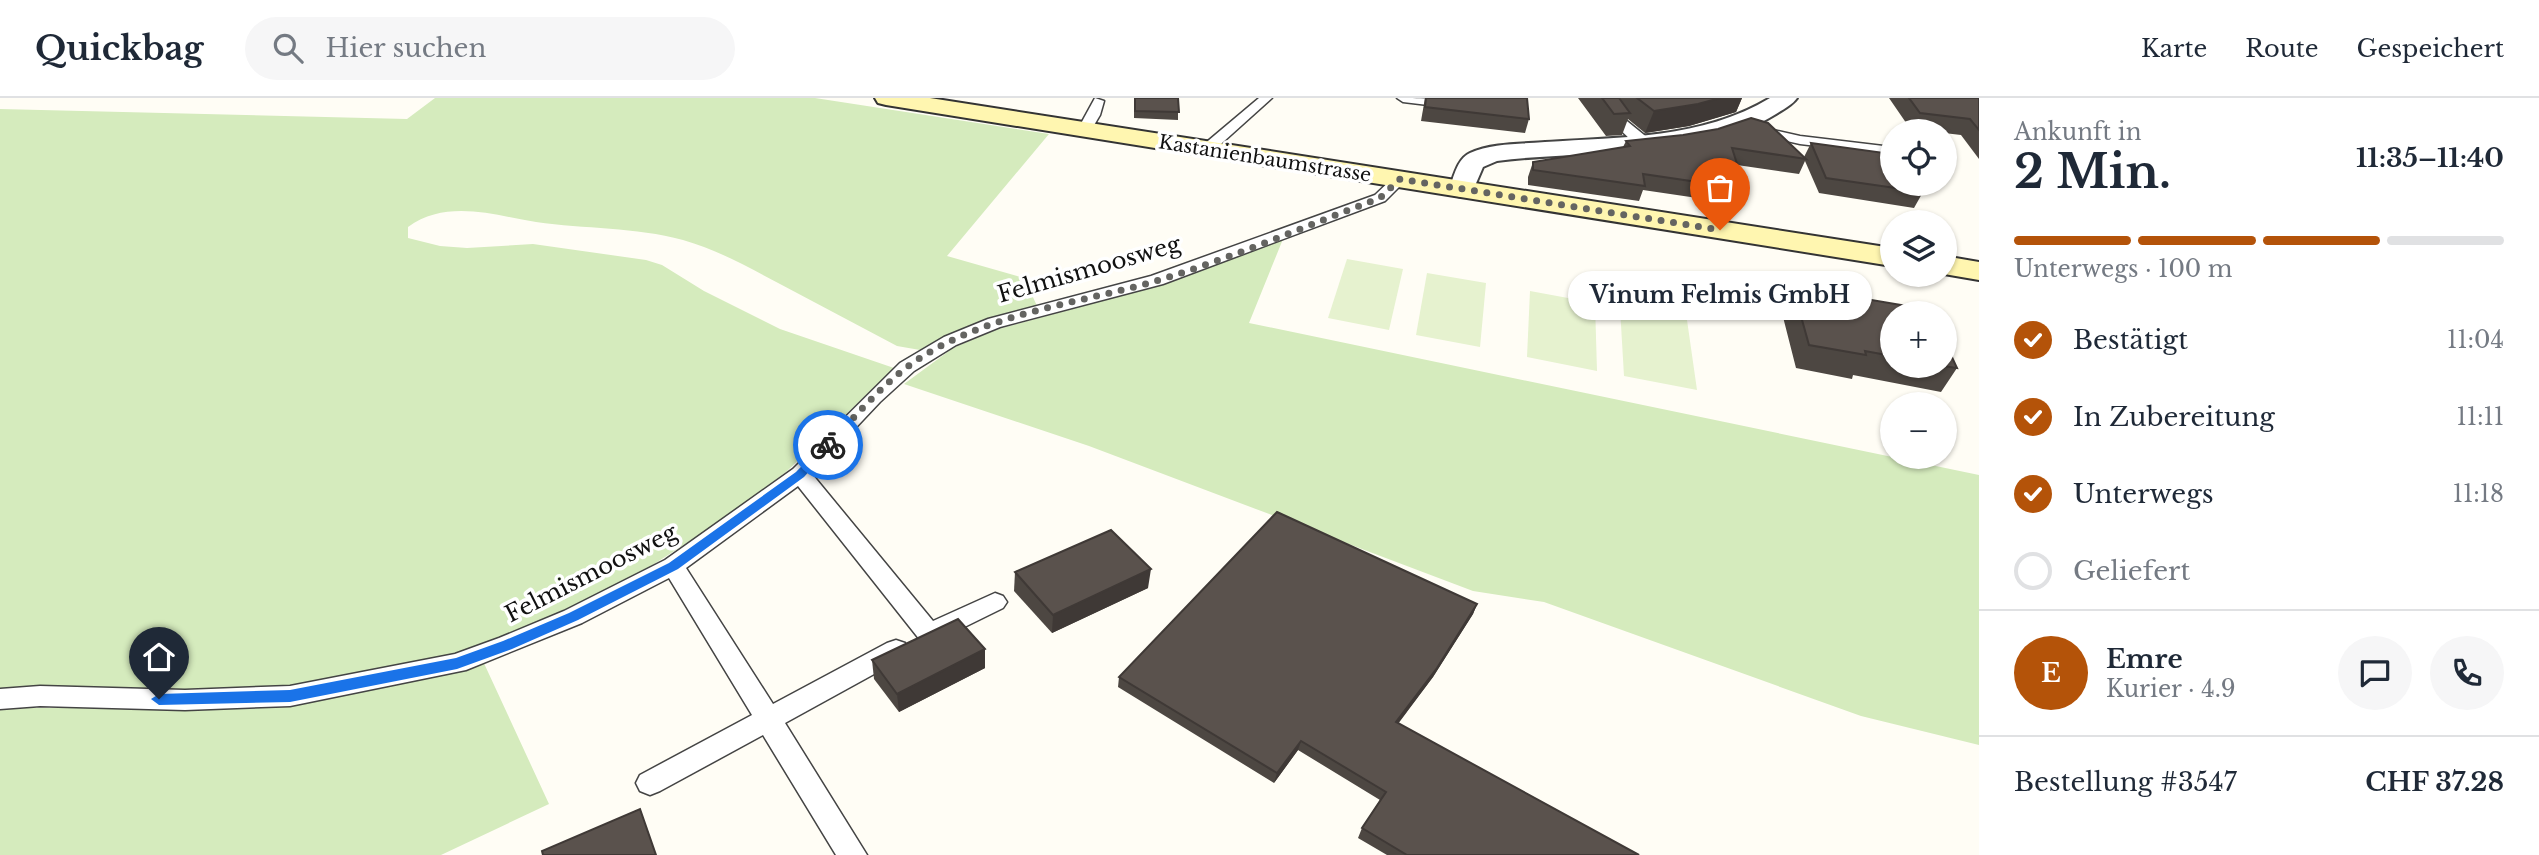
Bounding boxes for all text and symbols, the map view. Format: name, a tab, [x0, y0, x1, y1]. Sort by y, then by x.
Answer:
search box	[245, 17, 735, 80]
text: Quickbag	[35, 28, 203, 69]
icon: search	[269, 29, 307, 67]
text: Hier suchen	[325, 32, 486, 64]
text: Karte	[2141, 34, 2207, 63]
text: Route	[2245, 34, 2319, 63]
text: Gespeichert	[2357, 34, 2504, 63]
text: Ankunft in	[2014, 118, 2142, 146]
map controls	[1880, 119, 1957, 469]
button: locate	[1880, 119, 1957, 196]
street label: Kastanienbaumstrasse	[1157, 130, 1373, 187]
text: 11:35–11:40	[2356, 142, 2504, 174]
text: 2 Min.	[2014, 143, 2171, 200]
pin	[1690, 158, 1750, 230]
icon: bag	[1701, 169, 1739, 207]
button: layers	[1880, 210, 1957, 287]
street label: Felmismoosweg	[994, 229, 1184, 309]
text: Unterwegs · 100 m	[2014, 255, 2233, 283]
callout: Vinum Felmis GmbH	[1568, 272, 1872, 321]
text: Vinum Felmis GmbH	[1590, 281, 1850, 309]
button: +	[1880, 301, 1957, 378]
icon: check	[2014, 321, 2052, 359]
text: Bestätigt	[2073, 324, 2188, 356]
text: 11:04	[2447, 326, 2504, 354]
button: −	[1880, 392, 1957, 469]
icon: check	[2014, 398, 2052, 436]
text: In Zubereitung	[2073, 401, 2275, 433]
text: 11:11	[2456, 403, 2504, 431]
courier	[793, 410, 863, 480]
icon: bike	[809, 426, 847, 464]
icon: check	[2014, 475, 2052, 513]
text: Unterwegs	[2073, 478, 2214, 510]
text: 11:18	[2453, 480, 2504, 508]
street label: Felmismoosweg	[500, 517, 682, 628]
text: Geliefert	[2073, 555, 2190, 587]
pin	[129, 627, 189, 699]
button: chat	[2338, 636, 2412, 710]
button: phone	[2430, 636, 2504, 710]
icon: home	[140, 638, 178, 676]
text: Emre	[2106, 643, 2183, 675]
text: E	[2041, 657, 2061, 689]
text: Kurier · 4.9	[2106, 675, 2236, 703]
text: Bestellung #3547	[2014, 766, 2237, 798]
text: CHF 37.28	[2365, 766, 2504, 798]

